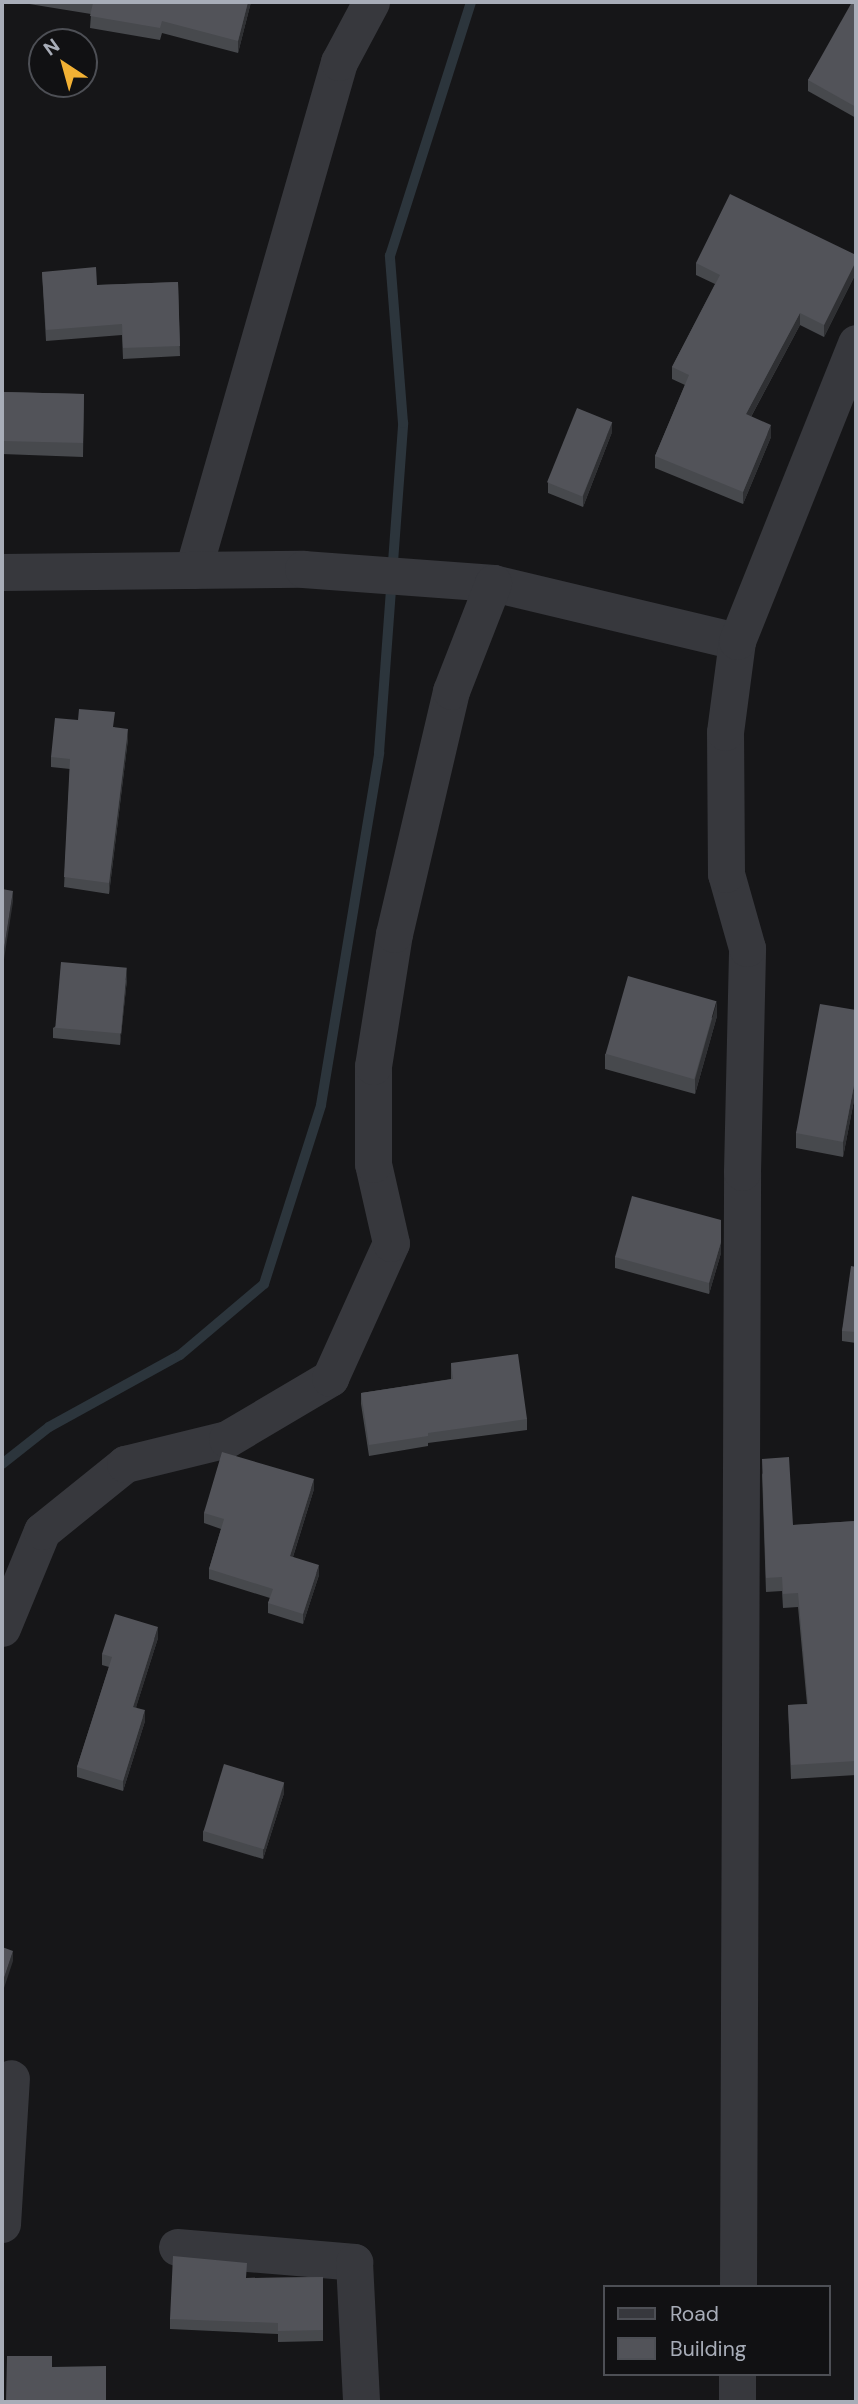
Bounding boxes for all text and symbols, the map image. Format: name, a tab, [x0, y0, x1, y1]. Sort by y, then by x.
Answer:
north arrow	[28, 28, 98, 98]
text: N	[39, 33, 64, 61]
legend	[602, 2285, 830, 2376]
text: Road	[670, 2300, 719, 2328]
text: Building	[670, 2335, 746, 2363]

